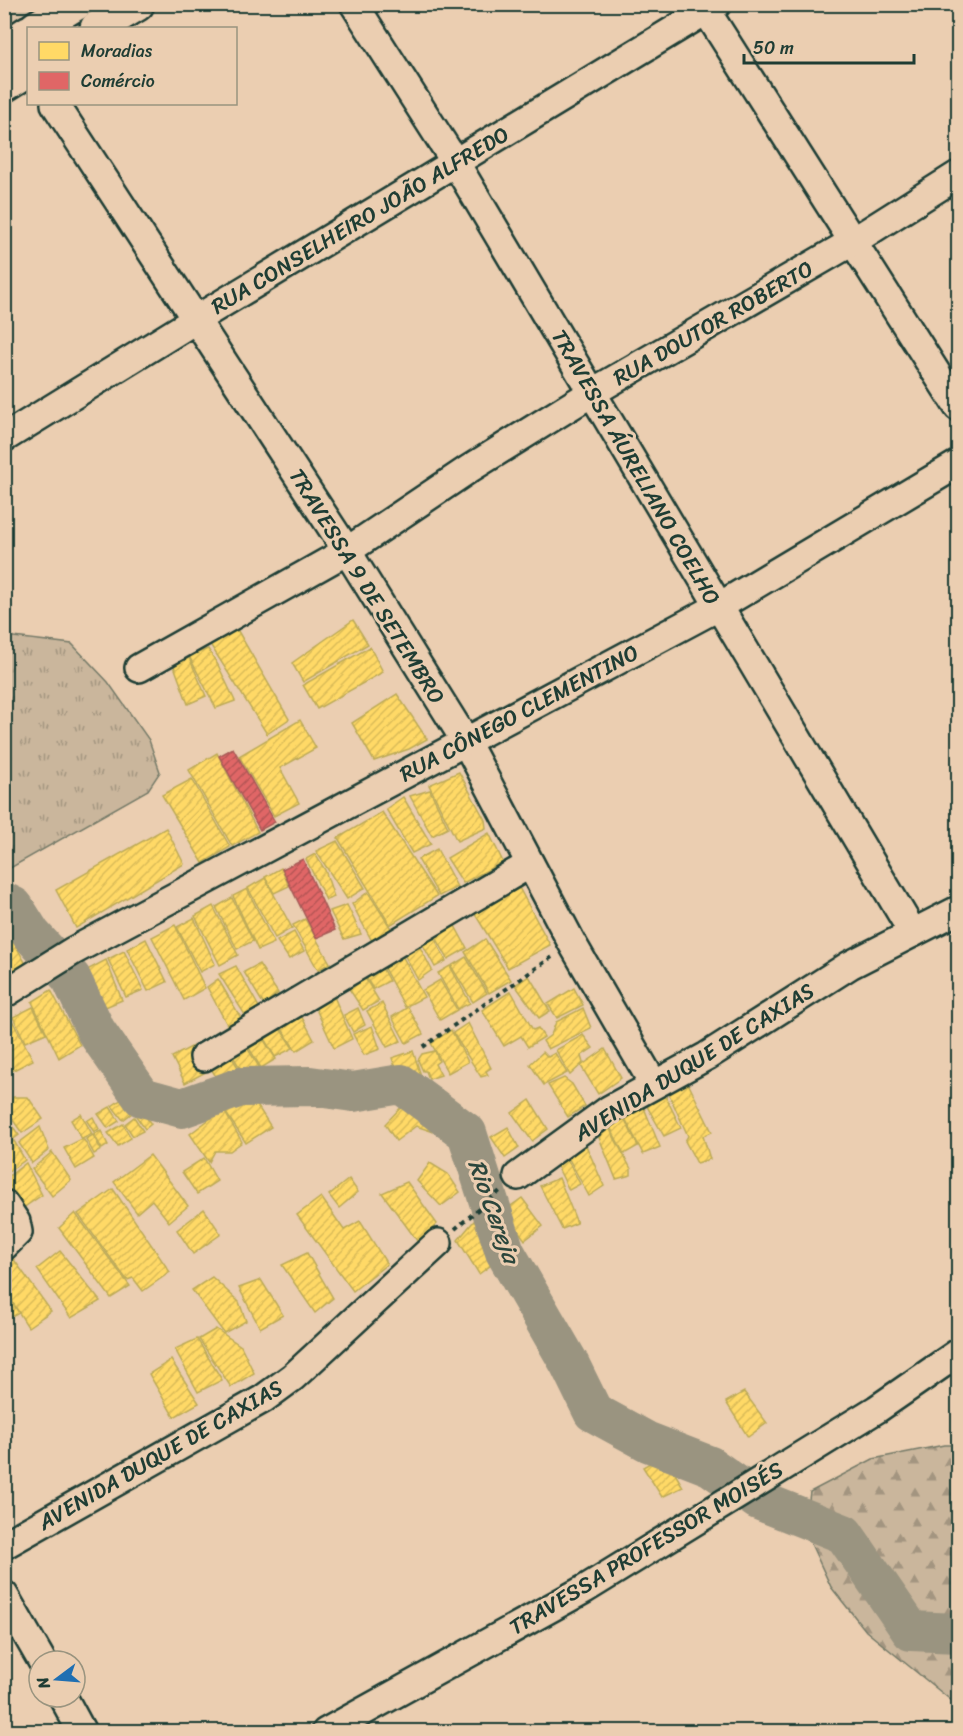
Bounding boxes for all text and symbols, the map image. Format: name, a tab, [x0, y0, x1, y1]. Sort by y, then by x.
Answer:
legend	[27, 27, 237, 105]
scale bar	[744, 27, 914, 65]
text: 50 m	[753, 32, 794, 64]
text: Moradias	[81, 35, 153, 67]
text: Comércio	[81, 65, 155, 97]
street label: RUA CONSELHEIRO JOÃO ALFREDO	[203, 115, 517, 325]
street label: RUA DOUTOR ROBERTO	[605, 250, 821, 396]
street label: TRAVESSA ÁURELIANO COELHO	[541, 321, 731, 613]
street label: TRAVESSA 9 DE SETEMBRO	[278, 460, 456, 712]
street label: RUA CÔNEGO CLEMENTINO	[392, 633, 646, 793]
street label: AVENIDA DUQUE DE CAXIAS	[565, 972, 822, 1153]
water label: Rio Cereja	[456, 1153, 533, 1272]
street label: AVENIDA DUQUE DE CAXIAS	[29, 1369, 290, 1542]
street label: TRAVESSA PROFESSOR MOISÉS	[501, 1450, 791, 1646]
north arrow	[27, 1649, 87, 1709]
text: N	[27, 1673, 59, 1693]

